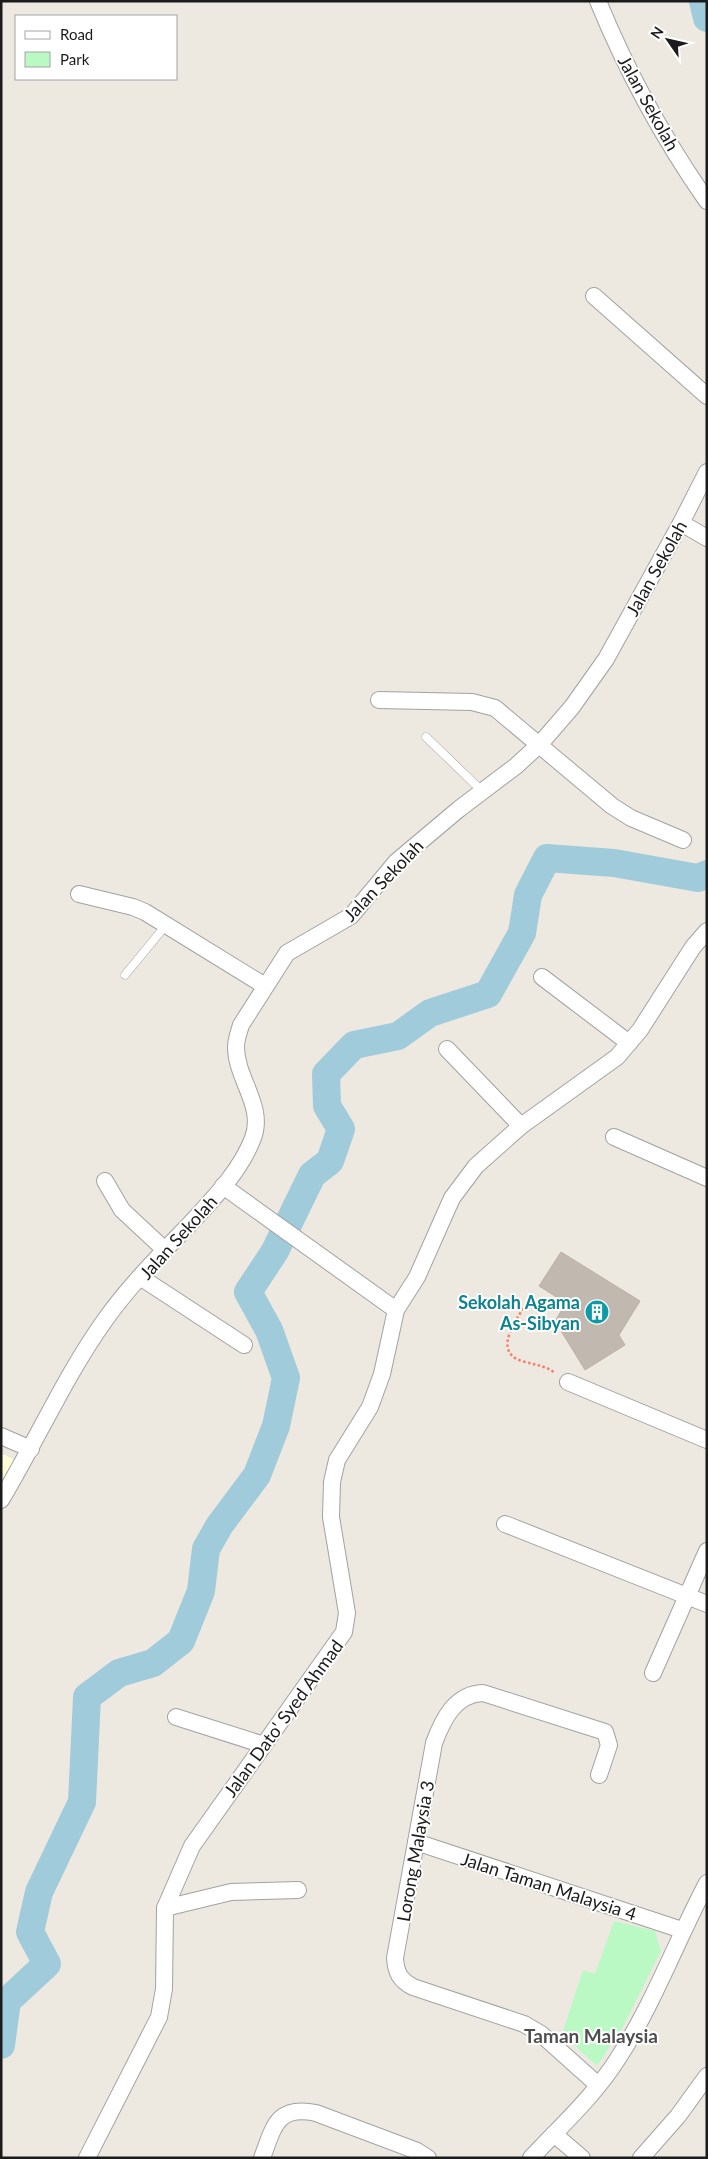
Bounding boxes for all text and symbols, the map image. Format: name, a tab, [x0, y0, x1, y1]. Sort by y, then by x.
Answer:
legend	[15, 15, 178, 80]
north arrow	[643, 15, 693, 65]
text: N	[647, 23, 667, 42]
text: Road	[60, 25, 93, 43]
text: Park	[60, 50, 90, 68]
street label: Jalan Sekolah	[614, 52, 684, 154]
street label: Jalan Sekolah	[621, 517, 691, 619]
street label: Jalan Sekolah	[339, 834, 427, 926]
street label: Jalan Sekolah	[135, 1191, 221, 1283]
place label: Sekolah Agama As-Sibyan	[458, 1291, 580, 1334]
building icon: Sekolah Agama As-Sibyan	[584, 1299, 610, 1325]
street label: Jalan Dato' Syed Ahmad	[219, 1635, 347, 1801]
street label: Lorong Malaysia 3	[392, 1779, 438, 1923]
street label: Jalan Taman Malaysia 4	[459, 1847, 639, 1925]
district label: Taman Malaysia	[524, 2024, 658, 2047]

